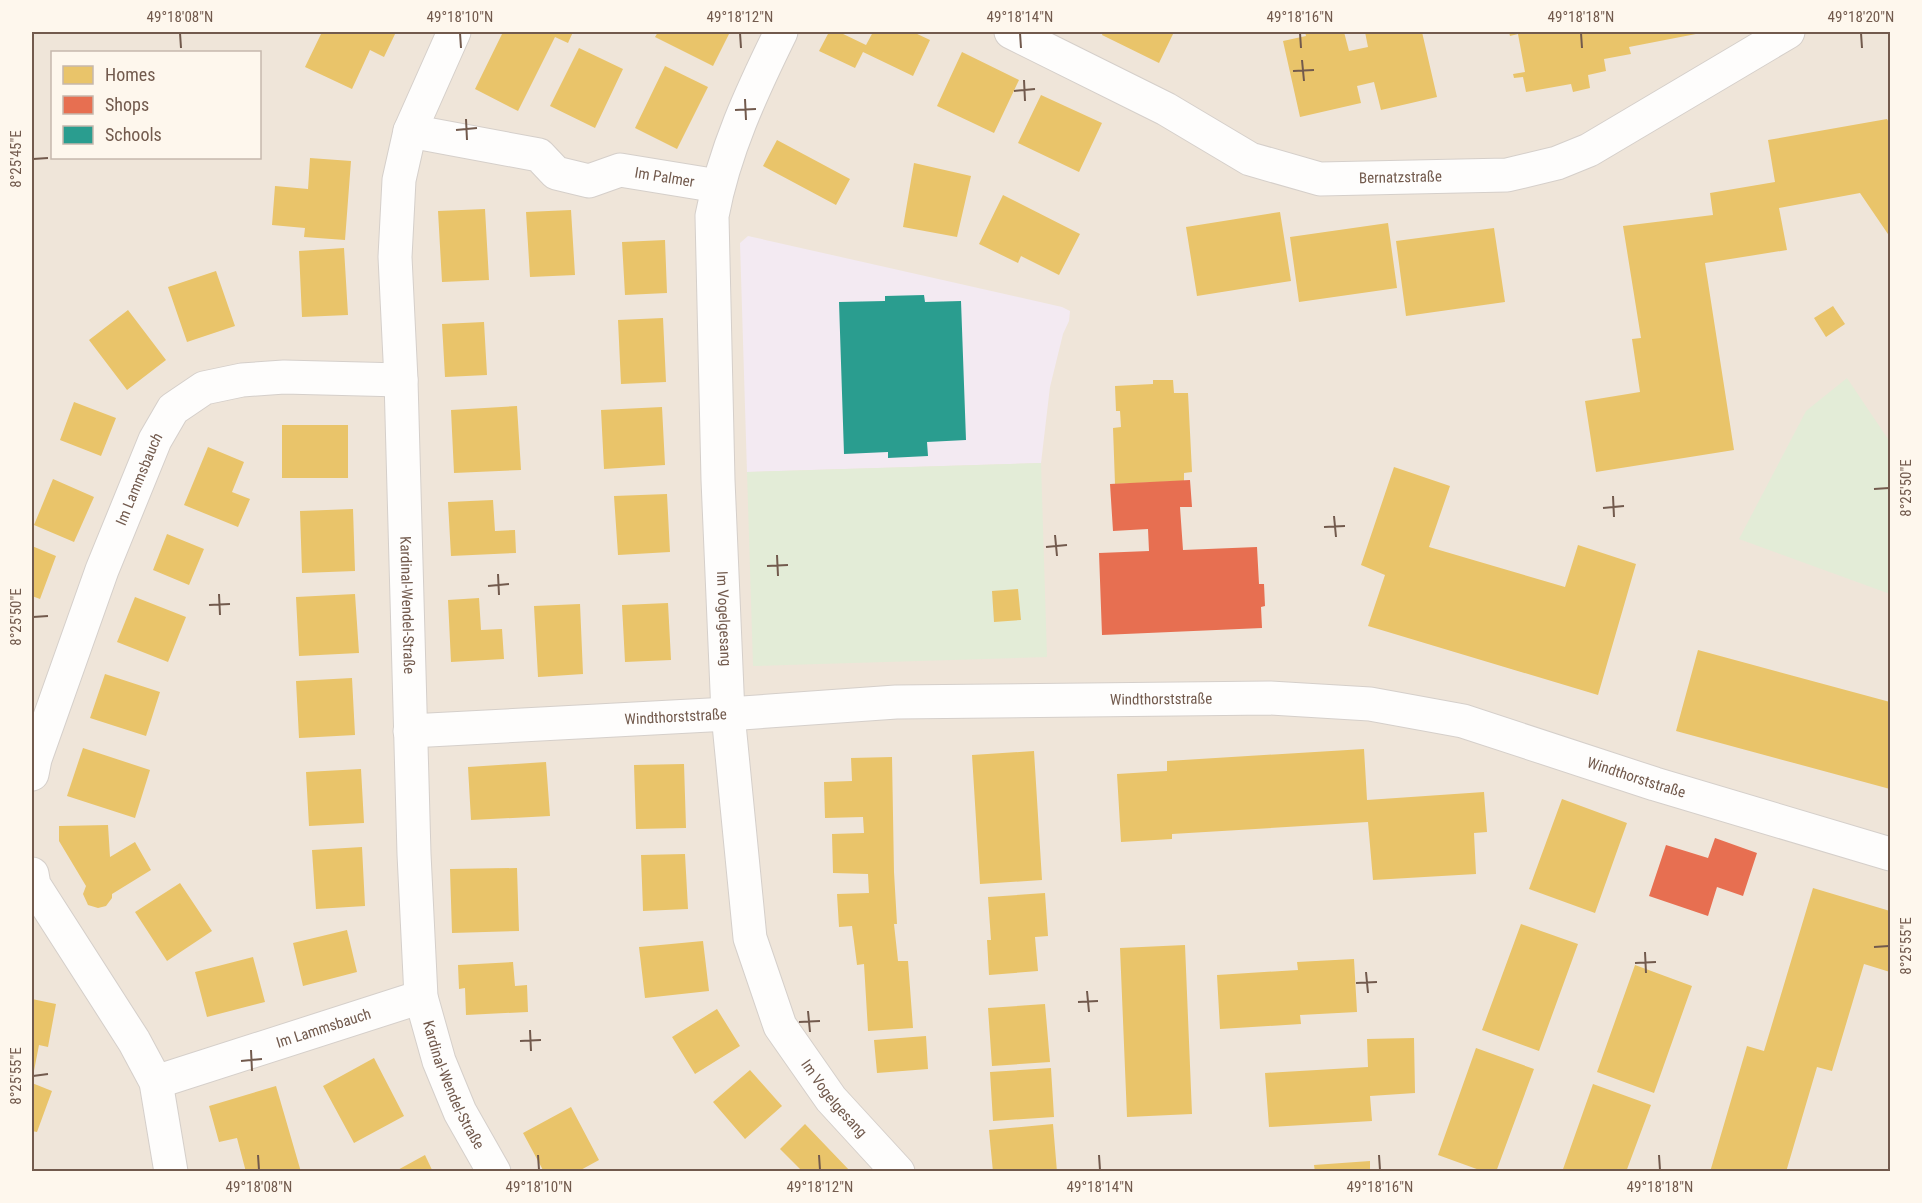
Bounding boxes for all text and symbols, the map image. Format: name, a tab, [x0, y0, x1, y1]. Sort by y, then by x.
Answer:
text: 49°18'08"N	[147, 8, 213, 26]
text: 49°18'10"N	[427, 8, 493, 26]
text: 49°18'12"N	[707, 8, 773, 26]
text: 49°18'14"N	[987, 8, 1053, 26]
text: 49°18'16"N	[1267, 8, 1333, 26]
text: 49°18'18"N	[1548, 8, 1614, 26]
text: 49°18'20"N	[1828, 8, 1894, 26]
legend	[51, 51, 261, 159]
text: Homes	[105, 64, 155, 85]
text: Shops	[105, 94, 149, 115]
text: Schools	[105, 124, 162, 145]
text: 8°25'45"E	[7, 130, 25, 188]
street label: Im Palmer	[633, 164, 696, 191]
street label: Bernatzstraße	[1359, 167, 1442, 187]
street label: Im Lammsbauch	[112, 429, 166, 528]
text: 8°25'50"E	[1897, 459, 1915, 517]
street label: Kardinal-Wendel-Straße	[396, 536, 418, 674]
street label: Im Vogelgesang	[713, 571, 735, 667]
text: 8°25'50"E	[7, 588, 25, 646]
street label: Windthorststraße	[1110, 690, 1212, 709]
street label: Windthorststraße	[624, 705, 727, 729]
street label: Windthorststraße	[1585, 753, 1688, 802]
text: 8°25'55"E	[1897, 917, 1915, 975]
street label: Im Lammsbauch	[274, 1005, 373, 1052]
street label: Kardinal-Wendel-Straße	[419, 1018, 488, 1152]
text: 8°25'55"E	[7, 1047, 25, 1105]
street label: Im Vogelgesang	[797, 1056, 871, 1141]
text: 49°18'08"N	[226, 1178, 292, 1196]
text: 49°18'10"N	[506, 1178, 572, 1196]
text: 49°18'12"N	[787, 1178, 853, 1196]
text: 49°18'14"N	[1067, 1178, 1133, 1196]
text: 49°18'16"N	[1347, 1178, 1413, 1196]
text: 49°18'18"N	[1627, 1178, 1693, 1196]

